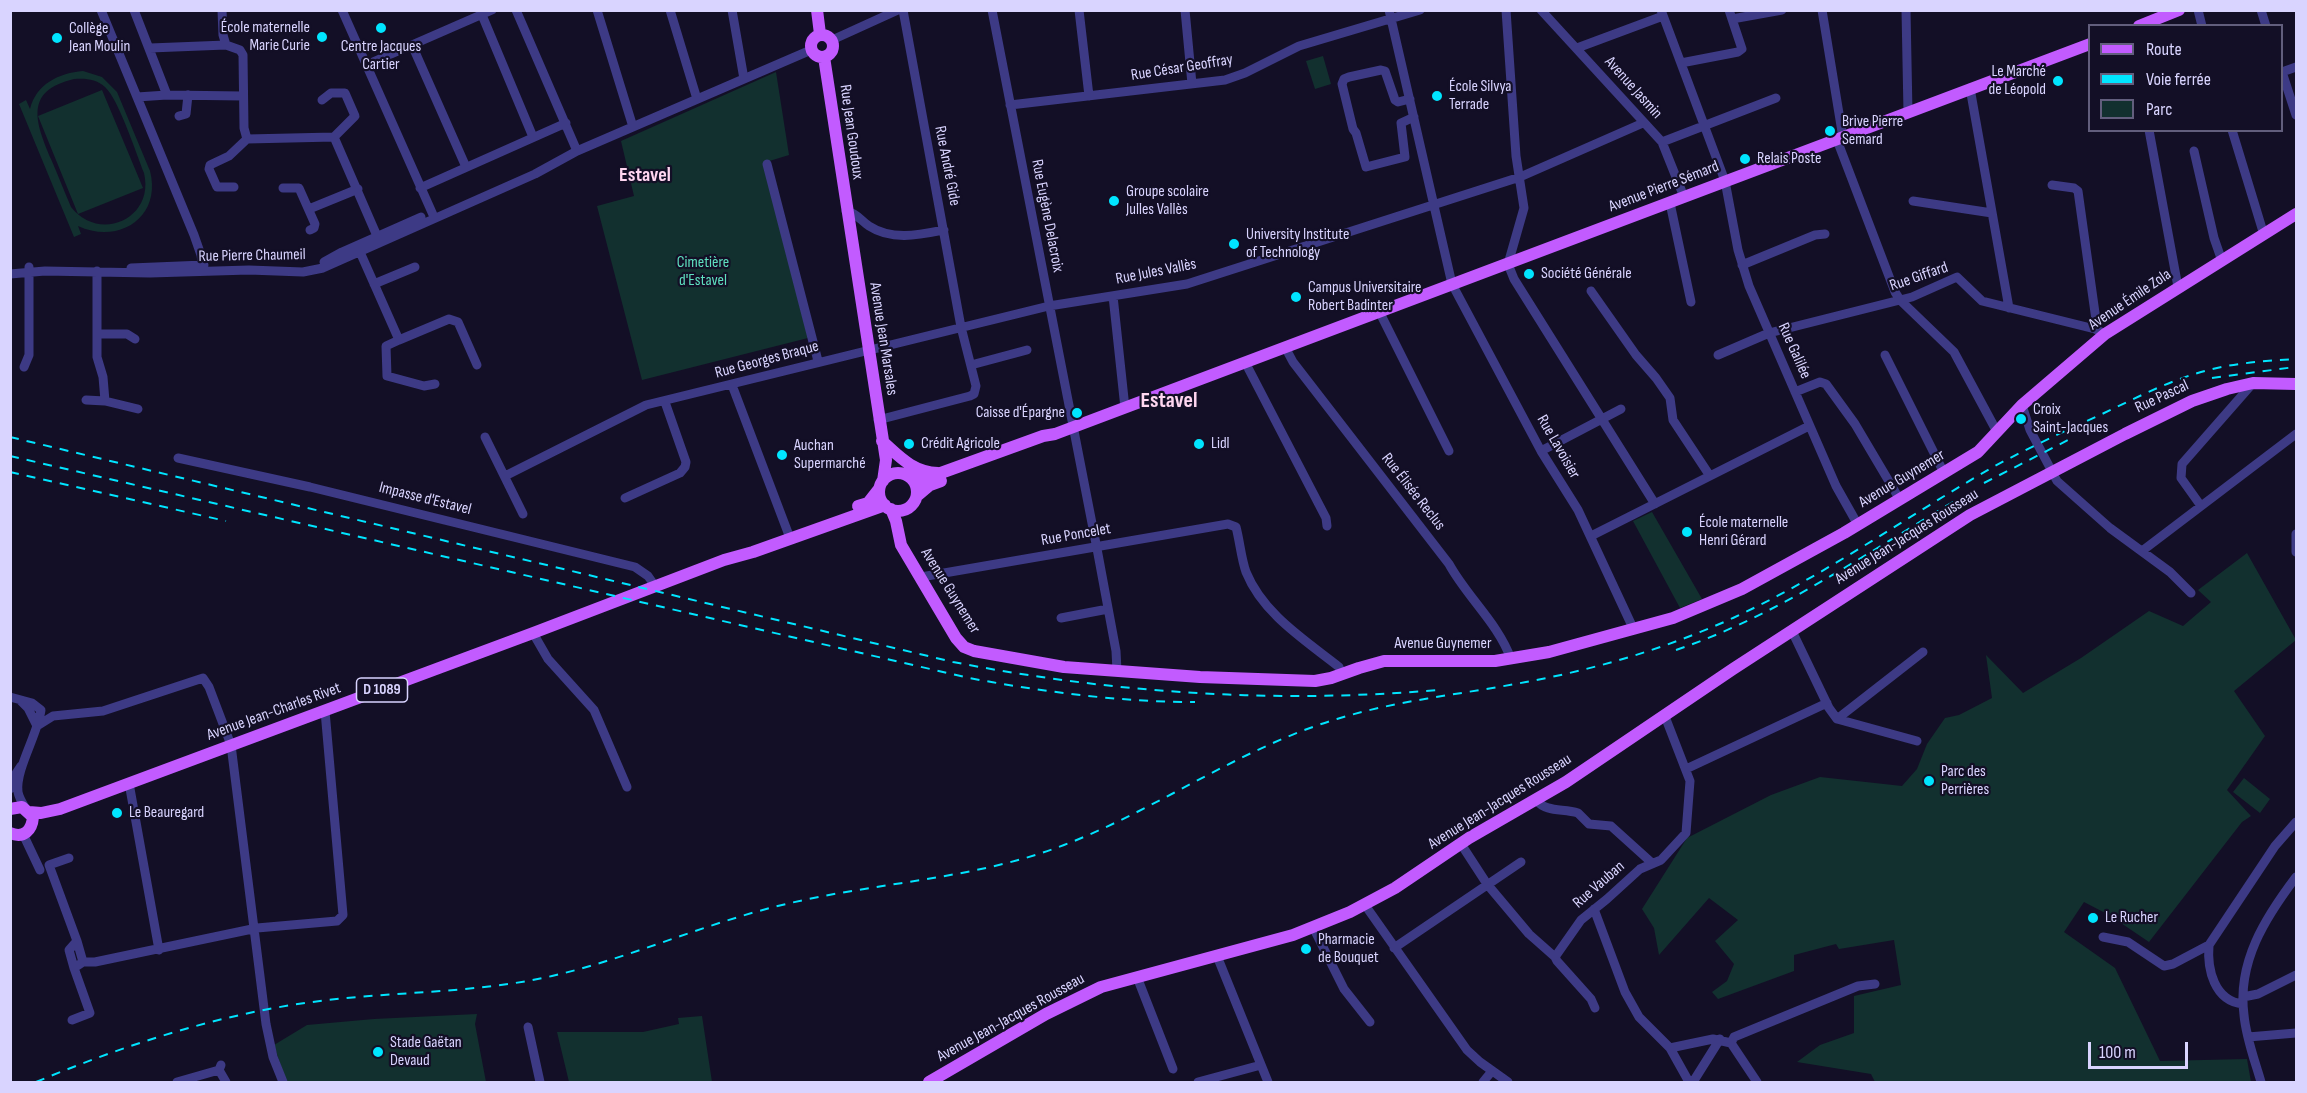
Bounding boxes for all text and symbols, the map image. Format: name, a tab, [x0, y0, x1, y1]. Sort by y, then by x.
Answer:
place label: École maternelle Marie Curie	[221, 18, 310, 56]
place label: Collège Jean Moulin	[69, 19, 130, 57]
marker: Centre Jacques Cartier	[374, 21, 388, 35]
legend	[2088, 24, 2283, 132]
marker: École maternelle Marie Curie	[315, 30, 329, 44]
marker: Collège Jean Moulin	[50, 31, 64, 45]
place label: Centre Jacques Cartier	[341, 37, 421, 75]
text: Route	[2146, 39, 2182, 60]
street label: Rue César Geoffray	[1130, 50, 1234, 86]
street label: Avenue Jasmin	[1600, 53, 1666, 123]
place label: Le Marché de Léopold	[1989, 62, 2046, 100]
text: Voie ferrée	[2146, 69, 2211, 90]
marker: Le Marché de Léopold	[2051, 74, 2065, 88]
place label: École Silvya Terrade	[1449, 77, 1512, 115]
street label: Rue Jean Goudoux	[835, 83, 867, 181]
marker: École Silvya Terrade	[1430, 89, 1444, 103]
text: Parc	[2146, 99, 2172, 120]
place label: Brive Pierre Semard	[1842, 112, 1903, 150]
street label: Rue André Gide	[930, 124, 964, 208]
marker: Brive Pierre Semard	[1823, 124, 1837, 138]
place label: Relais Poste	[1757, 149, 1821, 169]
marker: Relais Poste	[1738, 152, 1752, 166]
street label: Avenue Pierre Sémard	[1606, 157, 1722, 217]
street label: Rue Eugène Delacroix	[1027, 158, 1067, 274]
district label: Estavel	[619, 164, 671, 188]
place label: Groupe scolaire Julles Vallès	[1126, 182, 1209, 220]
marker: Groupe scolaire Julles Vallès	[1107, 194, 1121, 208]
place label: University Institute of Technology	[1246, 225, 1349, 263]
marker: University Institute of Technology	[1227, 237, 1241, 251]
street label: Rue Pierre Chaumeil	[198, 245, 306, 267]
park label: Cimetière d'Estavel	[677, 253, 729, 291]
street label: Rue Jules Vallès	[1114, 255, 1198, 289]
street label: Rue Giffard	[1887, 258, 1951, 296]
place label: Société Générale	[1541, 264, 1632, 284]
street label: Avenue Émile Zola	[2085, 265, 2175, 335]
marker: Société Générale	[1522, 267, 1536, 281]
place label: Campus Universitaire Robert Badinter	[1308, 278, 1422, 316]
street label: Avenue Jean Marsales	[865, 281, 901, 397]
marker: Campus Universitaire Robert Badinter	[1289, 290, 1303, 304]
street label: Rue Galilée	[1773, 320, 1815, 382]
street label: Rue Georges Braque	[713, 337, 821, 383]
street label: Rue Pascal	[2132, 376, 2192, 418]
district label: Estavel	[1141, 388, 1197, 414]
place label: Croix Saint-Jacques	[2033, 400, 2108, 438]
place label: Caisse d'Épargne	[976, 403, 1065, 423]
marker: Caisse d'Épargne	[1070, 406, 1084, 420]
street label: Rue Lavoisier	[1532, 412, 1584, 482]
marker: Croix Saint-Jacques	[2014, 412, 2028, 426]
place label: Crédit Agricole	[921, 434, 1000, 454]
place label: Lidl	[1211, 434, 1230, 454]
place label: Auchan Supermarché	[794, 436, 866, 474]
marker: Crédit Agricole	[902, 437, 916, 451]
marker: Lidl	[1192, 437, 1206, 451]
street label: Avenue Guynemer	[1855, 446, 1949, 512]
marker: Auchan Supermarché	[775, 448, 789, 462]
street label: Rue Élisée Reclus	[1377, 450, 1449, 534]
street label: Impasse d'Estavel	[377, 478, 473, 520]
street label: Avenue Jean-Jacques Rousseau	[1832, 485, 1982, 589]
place label: École maternelle Henri Gérard	[1699, 513, 1788, 551]
street label: Rue Poncelet	[1040, 519, 1112, 551]
marker: École maternelle Henri Gérard	[1680, 525, 1694, 539]
street label: Avenue Guynemer	[916, 545, 984, 637]
street label: Avenue Guynemer	[1394, 634, 1492, 654]
road number: D 1089	[356, 678, 407, 702]
street label: Avenue Jean-Charles Rivet	[204, 679, 344, 745]
street label: Avenue Jean-Jacques Rousseau	[1425, 750, 1575, 854]
place label: Parc des Perrières	[1941, 762, 1989, 800]
marker: Parc des Perrières	[1922, 774, 1936, 788]
place label: Le Beauregard	[129, 803, 204, 823]
marker: Le Beauregard	[110, 806, 124, 820]
street label: Rue Vauban	[1569, 857, 1629, 913]
place label: Le Rucher	[2105, 908, 2158, 928]
marker: Le Rucher	[2086, 911, 2100, 925]
place label: Pharmacie de Bouquet	[1318, 930, 1379, 968]
marker: Pharmacie de Bouquet	[1299, 942, 1313, 956]
street label: Avenue Jean-Jacques Rousseau	[934, 969, 1088, 1067]
scale bar	[2091, 1030, 2192, 1068]
place label: Stade Gaëtan Devaud	[390, 1033, 462, 1071]
text: 100 m	[2099, 1042, 2136, 1063]
marker: Stade Gaëtan Devaud	[371, 1045, 385, 1059]

